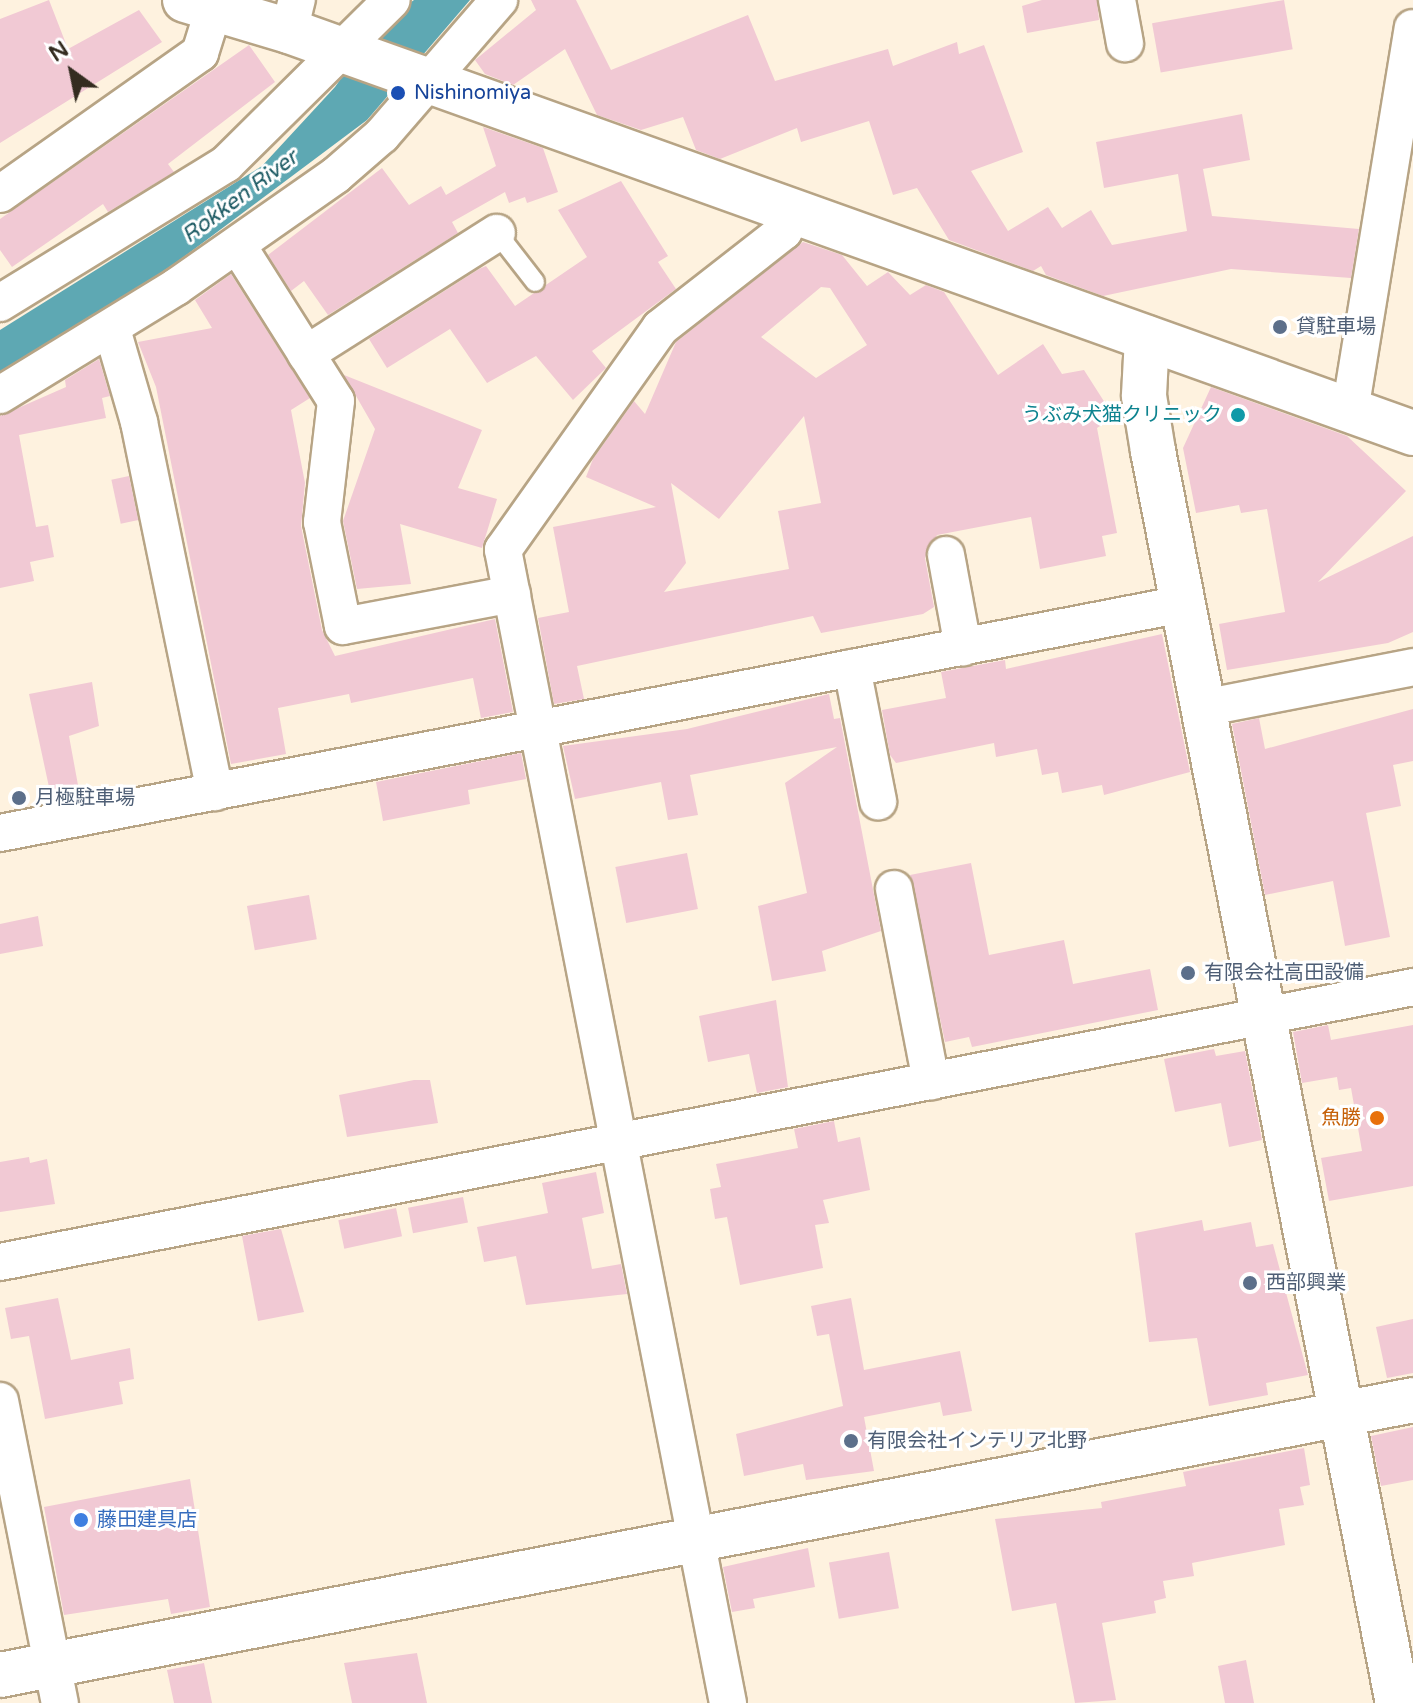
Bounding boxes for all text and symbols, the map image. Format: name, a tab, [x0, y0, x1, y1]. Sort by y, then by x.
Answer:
north arrow	[32, 32, 112, 112]
text: N	[44, 36, 73, 68]
place label: Nishinomiya	[414, 81, 531, 105]
marker: Nishinomiya	[389, 84, 407, 102]
water label: Rokken River	[177, 145, 303, 249]
place label: 貸駐車場	[1296, 315, 1376, 339]
marker: 貸駐車場	[1271, 318, 1289, 336]
place label: うぶみ犬猫クリニック	[1022, 403, 1222, 427]
marker: うぶみ犬猫クリニック	[1229, 406, 1247, 424]
place label: 月極駐車場	[35, 786, 135, 810]
marker: 月極駐車場	[10, 789, 28, 807]
place label: 有限会社高田設備	[1204, 961, 1364, 985]
marker: 有限会社高田設備	[1179, 964, 1197, 982]
place label: 魚勝	[1321, 1106, 1361, 1130]
marker: 魚勝	[1368, 1109, 1386, 1127]
place label: 西部興業	[1266, 1271, 1346, 1295]
marker: 西部興業	[1241, 1274, 1259, 1292]
place label: 有限会社インテリア北野	[867, 1429, 1087, 1453]
marker: 有限会社インテリア北野	[842, 1432, 860, 1450]
place label: 藤田建具店	[97, 1508, 197, 1532]
marker: 藤田建具店	[72, 1511, 90, 1529]

